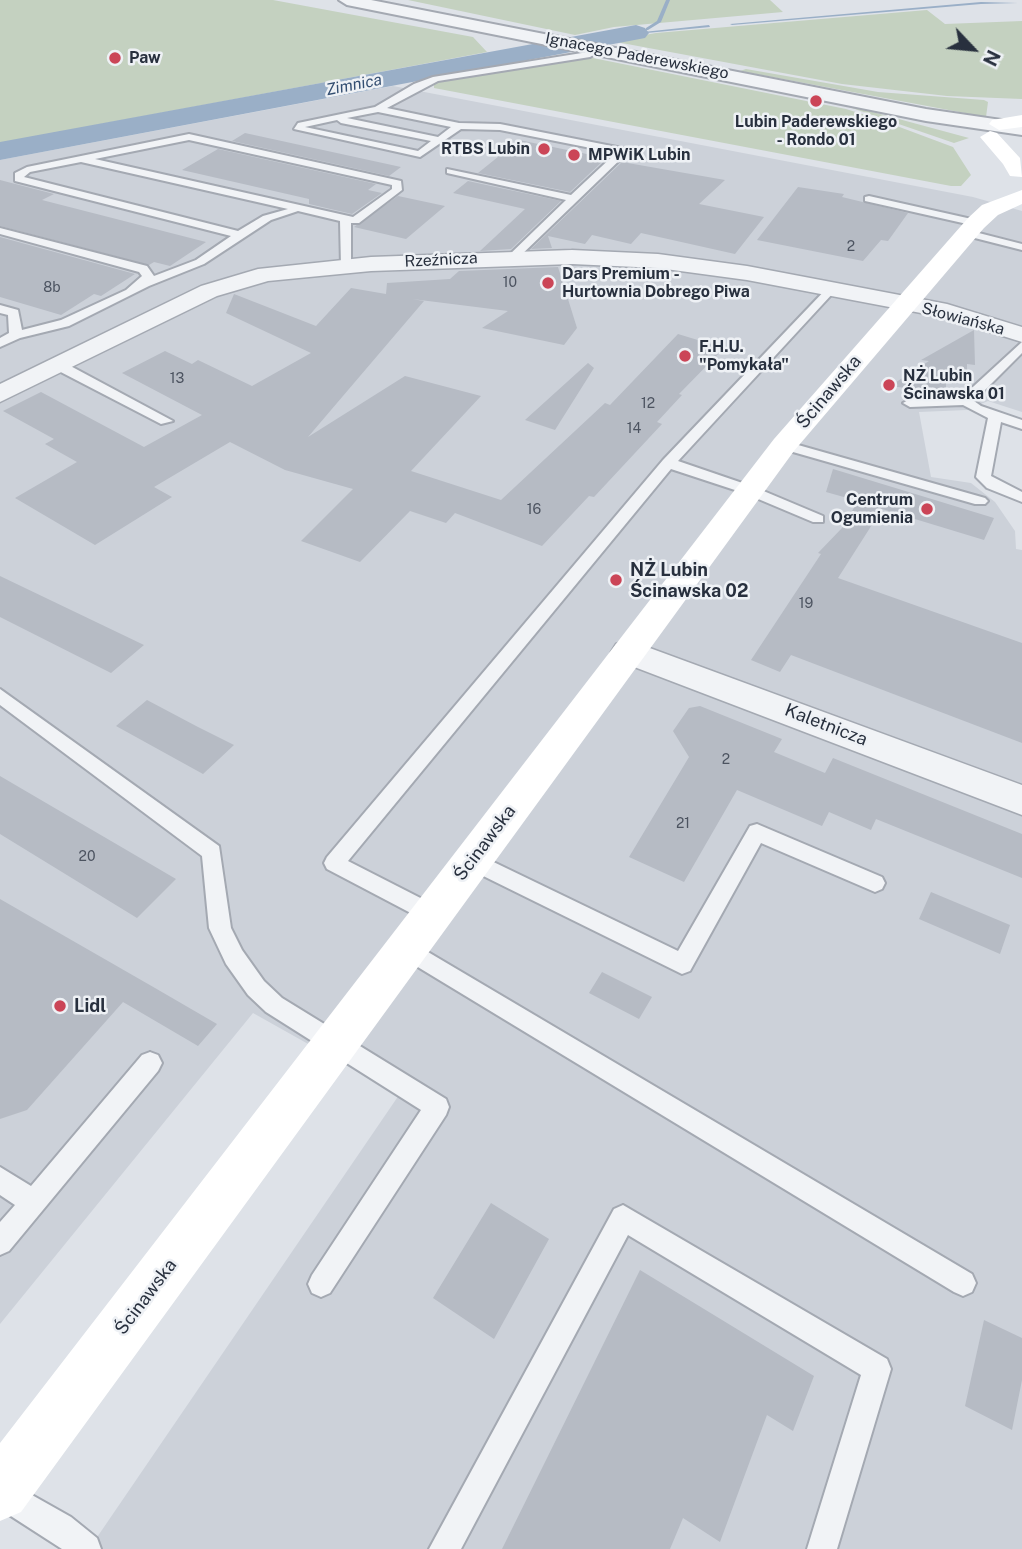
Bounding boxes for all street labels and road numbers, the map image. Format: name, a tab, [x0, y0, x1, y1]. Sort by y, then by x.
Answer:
street label: Ignacego Paderewskiego	[544, 29, 730, 83]
street label: Rzeźnicza	[404, 248, 478, 272]
street label: Słowiańska	[919, 299, 1007, 339]
street label: Ścinawska	[792, 351, 866, 433]
street label: Kaletnicza	[782, 699, 870, 751]
street label: Ścinawska	[450, 801, 520, 885]
street label: Ścinawska	[111, 1255, 181, 1339]

